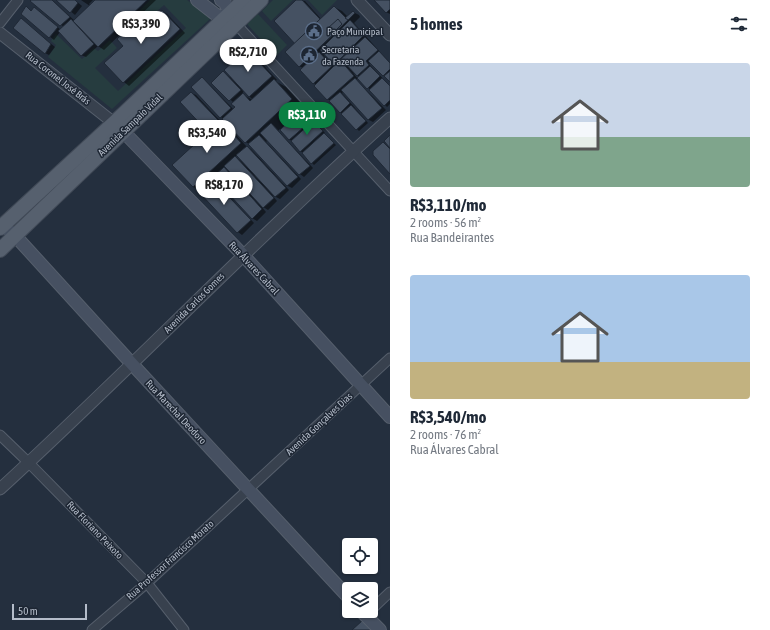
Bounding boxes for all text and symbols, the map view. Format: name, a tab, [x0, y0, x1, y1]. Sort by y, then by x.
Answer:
pin: R$3,390	[104, 11, 178, 45]
icon: filters	[728, 13, 750, 35]
text: 5 homes	[410, 14, 463, 34]
text: R$3,390	[122, 16, 160, 31]
public building icon: Paço Municipal	[304, 21, 324, 41]
place label: Paço Municipal	[327, 26, 383, 37]
pin: R$2,710	[211, 39, 285, 73]
text: R$2,710	[229, 44, 267, 59]
place label: Secretaria da Fazenda	[322, 44, 364, 67]
public building icon: Secretaria da Fazenda	[299, 45, 319, 65]
street label: Rua Coronel José Brás	[23, 49, 93, 107]
icon: home	[544, 89, 616, 161]
street label: Avenida Sampaio Vidal	[96, 91, 164, 158]
pin: R$3,110	[270, 102, 344, 136]
text: R$3,110	[288, 107, 326, 122]
pin: R$3,540	[170, 120, 244, 154]
text: R$3,540	[188, 125, 226, 140]
pin: R$8,170	[187, 172, 261, 206]
text: R$8,170	[205, 177, 243, 192]
text: R$3,110/mo	[410, 195, 487, 215]
text: 2 rooms · 56 m²	[410, 215, 481, 230]
text: Rua Bandeirantes	[410, 230, 494, 245]
street label: Rua Álvares Cabral	[227, 239, 282, 297]
street label: Avenida Carlos Gomes	[162, 270, 227, 335]
icon: home	[544, 301, 616, 373]
street label: Rua Marechal Deodoro	[143, 378, 209, 447]
street label: Avenida Gonçalves Dias	[284, 390, 355, 458]
text: R$3,540/mo	[410, 407, 487, 427]
text: 2 rooms · 76 m²	[410, 427, 481, 442]
text: Rua Álvares Cabral	[410, 442, 499, 457]
street label: Rua Floriano Peixoto	[65, 499, 125, 561]
street label: Rua Professor Francisco Morato	[124, 518, 216, 602]
map controls	[342, 538, 378, 618]
button: locate	[342, 538, 378, 574]
button: layers	[342, 582, 378, 618]
scale bar	[12, 602, 87, 621]
text: 50 m	[18, 605, 38, 617]

